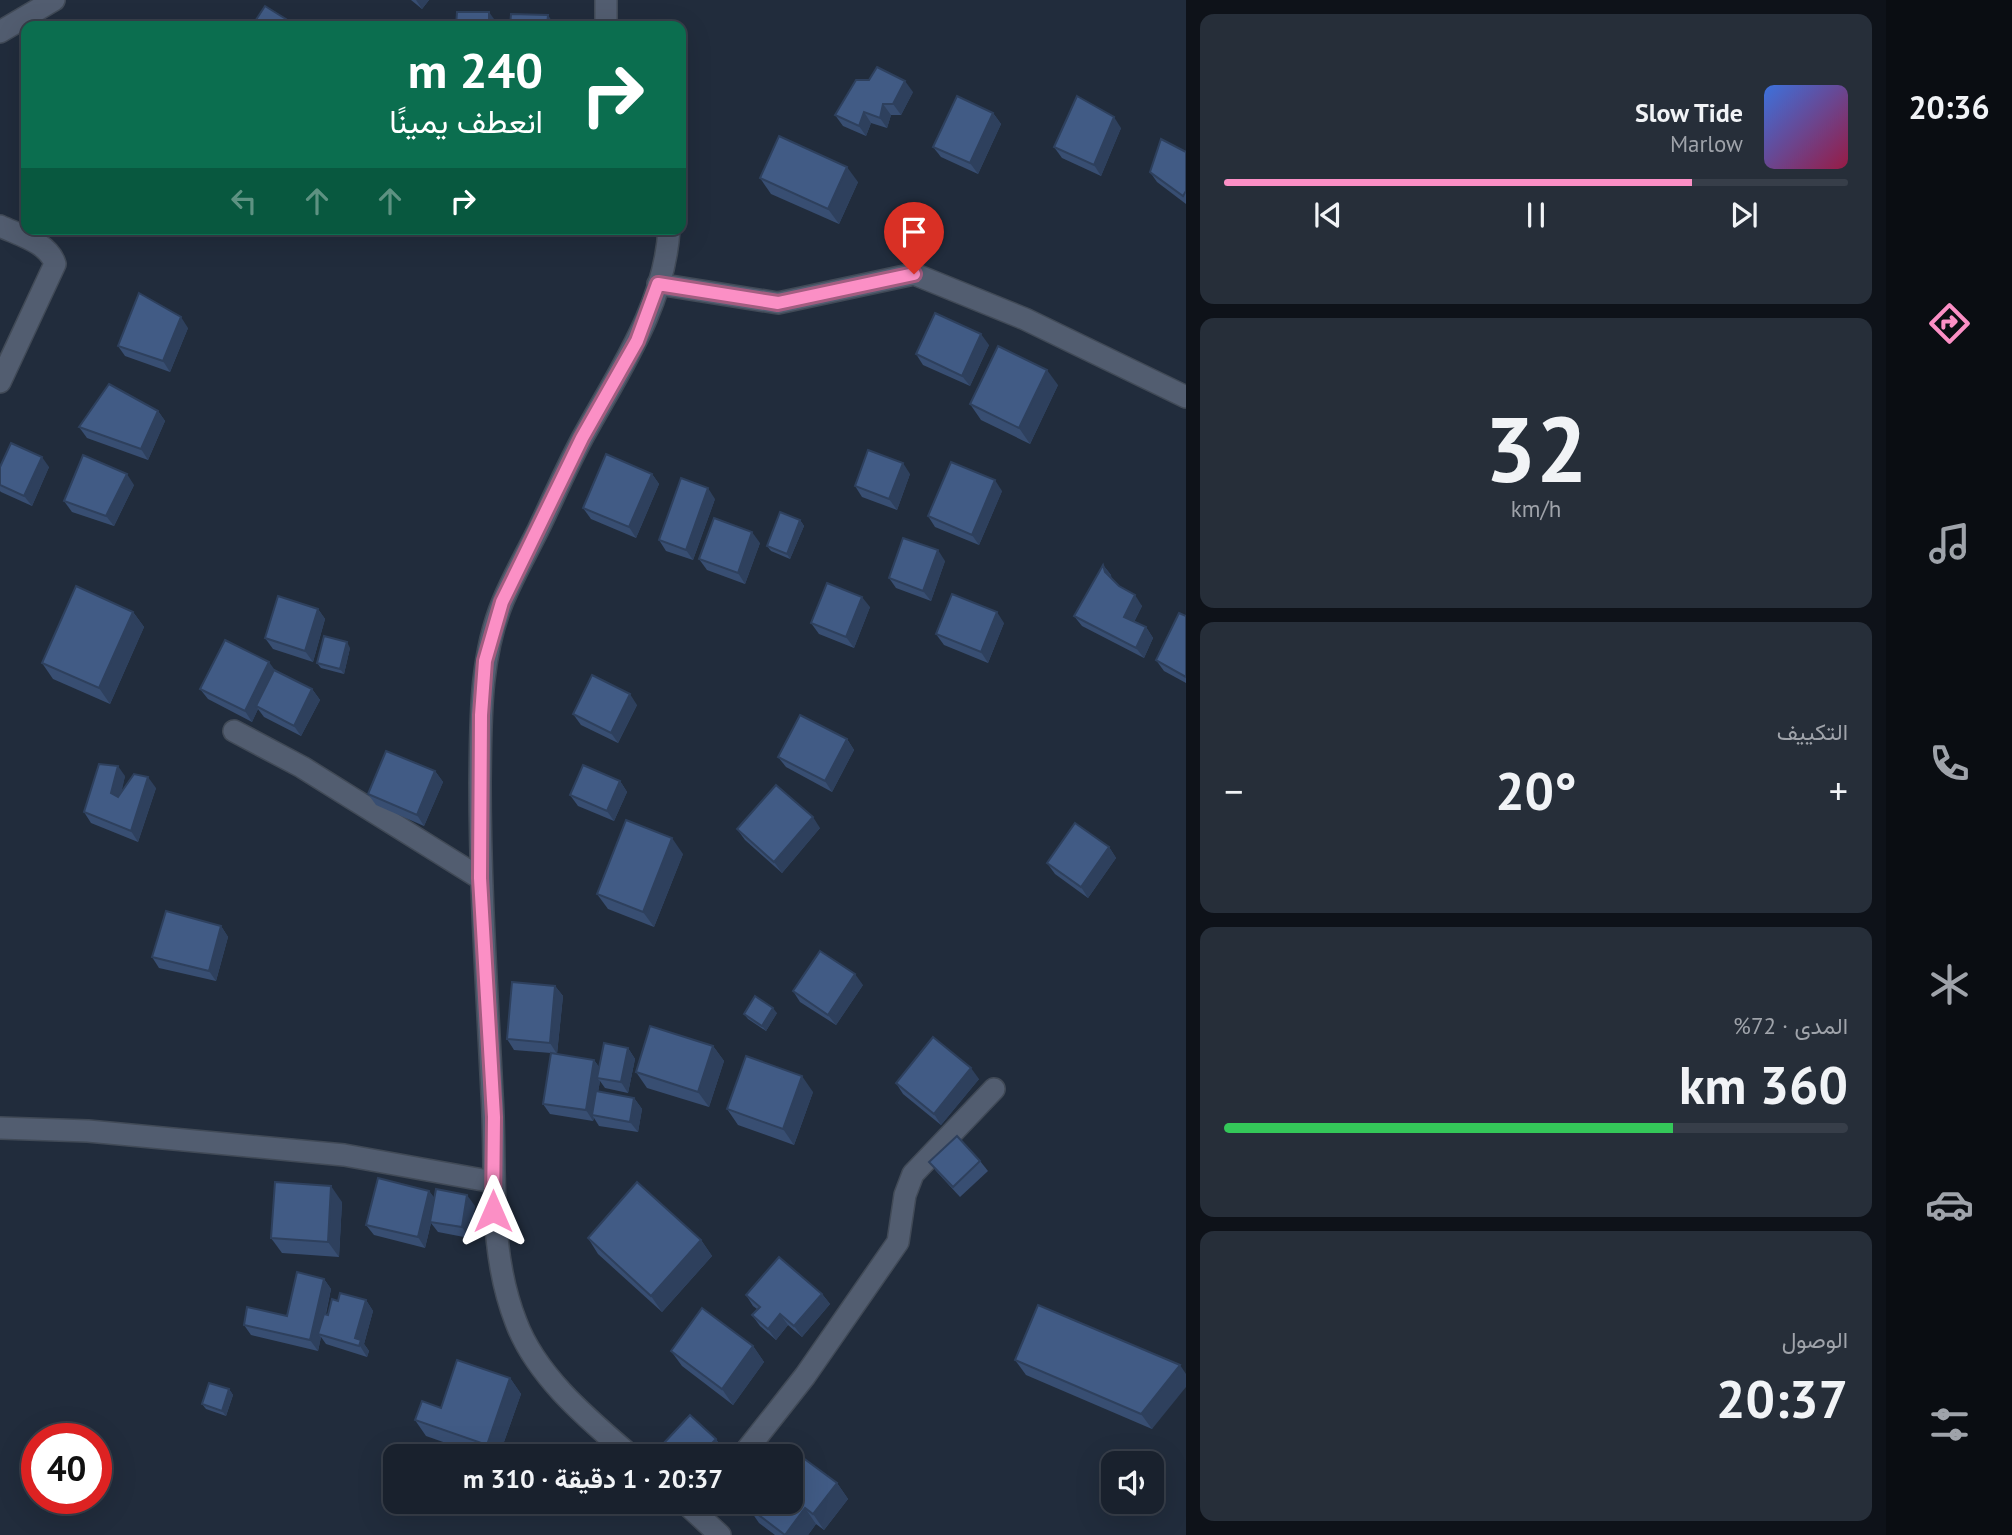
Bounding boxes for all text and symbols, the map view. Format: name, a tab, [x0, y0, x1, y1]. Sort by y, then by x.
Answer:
text: 240 m	[408, 38, 543, 102]
icon: right	[567, 49, 658, 140]
text: 20:36	[1908, 86, 1990, 128]
text: Slow Tide	[1635, 96, 1743, 129]
text: انعطف يمينًا	[389, 100, 543, 142]
text: Marlow	[1670, 129, 1743, 158]
icon: left	[225, 182, 263, 220]
icon: ahead	[298, 182, 336, 220]
icon: ahead	[371, 182, 409, 220]
icon: right	[444, 182, 482, 220]
icon: previous	[1309, 196, 1347, 234]
icon: pause	[1517, 196, 1555, 234]
icon: next	[1725, 196, 1763, 234]
pin	[884, 202, 944, 274]
icon: arrive	[895, 213, 933, 251]
icon: directions	[1925, 299, 1974, 348]
text: 32	[1484, 389, 1588, 507]
text: km/h	[1511, 494, 1561, 523]
icon: music	[1925, 519, 1974, 568]
text: التكييف	[1777, 717, 1848, 746]
icon: phone	[1925, 739, 1974, 788]
text: 20°	[1495, 757, 1577, 824]
text: −	[1224, 766, 1243, 815]
text: +	[1829, 766, 1848, 815]
icon: climate	[1925, 960, 1974, 1009]
text: المدى · 72%	[1733, 1011, 1848, 1040]
text: 360 km	[1679, 1051, 1848, 1118]
position arrow	[456, 1174, 530, 1248]
icon: car	[1925, 1180, 1974, 1229]
text: الوصول	[1782, 1325, 1848, 1354]
text: 20:37	[1716, 1365, 1848, 1432]
icon: filters	[1925, 1400, 1974, 1449]
speed limit sign: 40	[21, 1423, 112, 1514]
map controls	[1101, 1451, 1164, 1514]
button: sound	[1101, 1451, 1164, 1514]
text: 20:37 · 1 دقيقة · 310 m	[463, 1462, 723, 1495]

